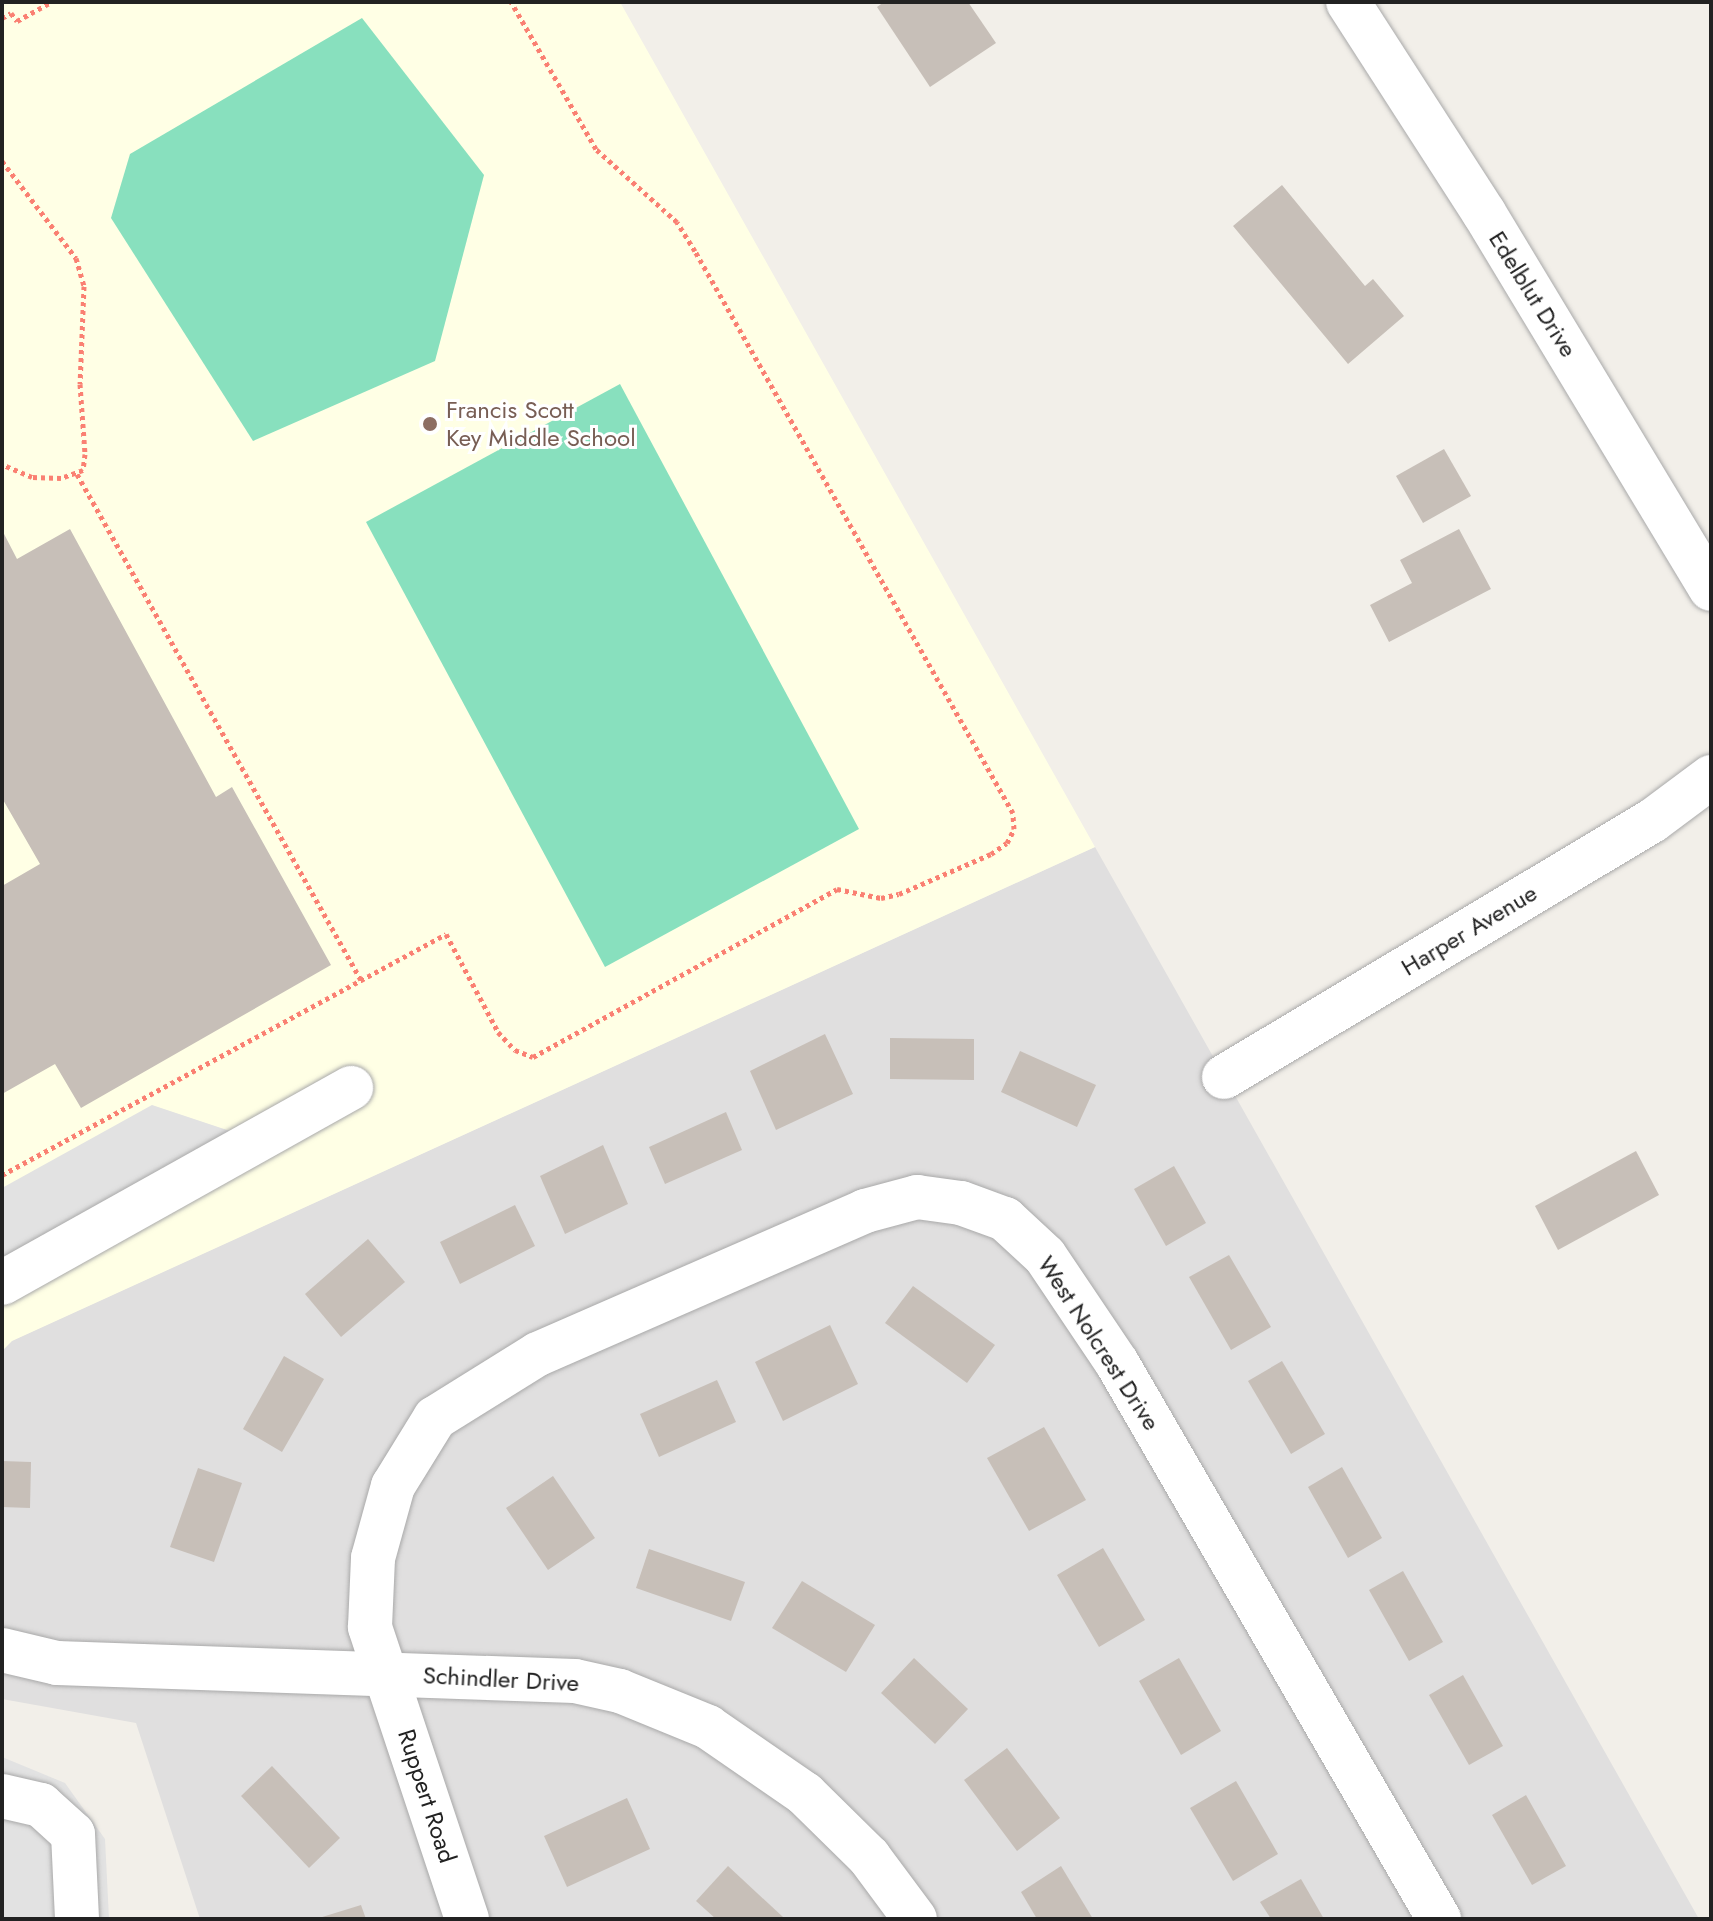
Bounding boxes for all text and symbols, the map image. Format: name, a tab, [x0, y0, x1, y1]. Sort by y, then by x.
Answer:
street label: Edelblut Drive	[1483, 226, 1583, 362]
place label: Francis Scott Key Middle School	[446, 396, 636, 452]
marker: Francis Scott Key Middle School	[421, 415, 439, 433]
street label: Harper Avenue	[1396, 878, 1542, 982]
street label: West Nolcrest Drive	[1032, 1251, 1166, 1435]
street label: Schindler Drive	[422, 1661, 580, 1697]
street label: Ruppert Road	[392, 1726, 462, 1866]

